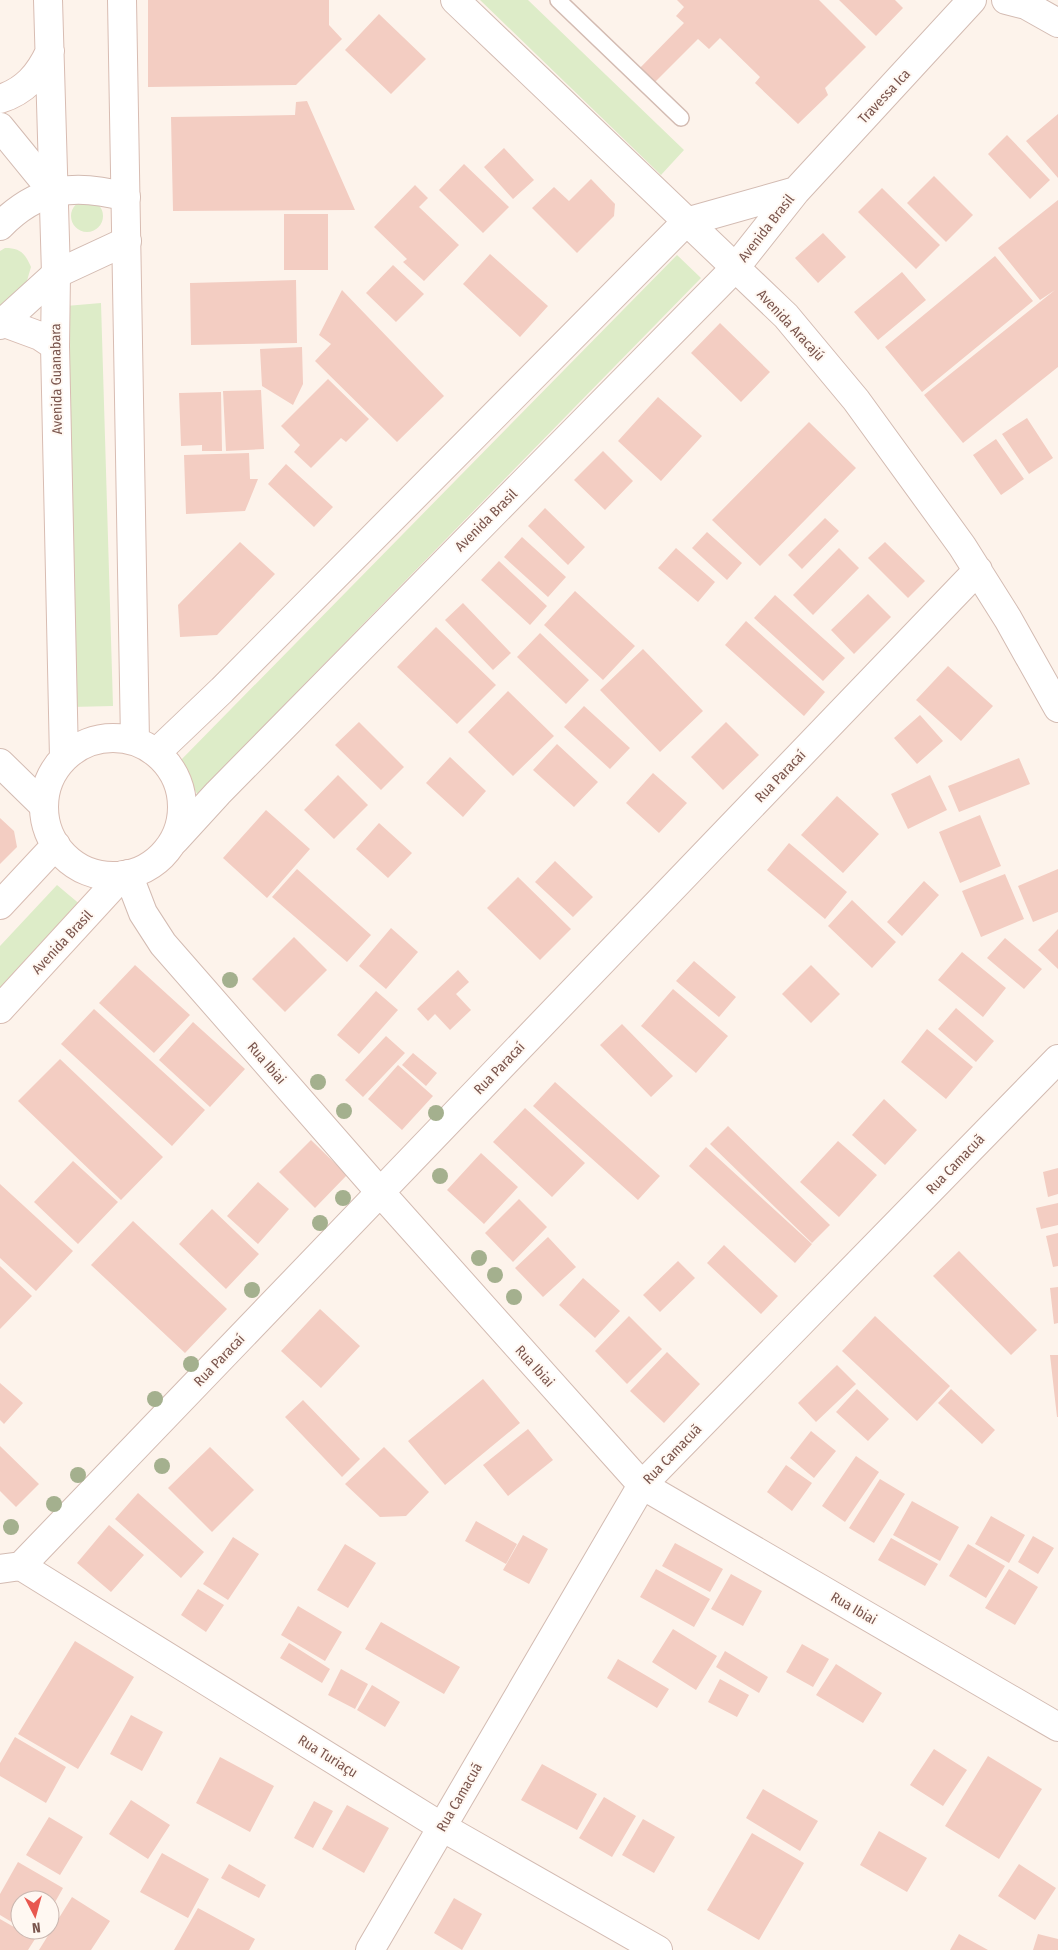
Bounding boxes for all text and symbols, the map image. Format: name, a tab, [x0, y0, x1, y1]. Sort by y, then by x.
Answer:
street label: Travessa Ica	[855, 65, 914, 127]
street label: Avenida Brasil	[735, 191, 798, 265]
street label: Avenida Aracajú	[753, 286, 828, 364]
street label: Avenida Guanabara	[47, 323, 66, 435]
street label: Avenida Brasil	[452, 485, 521, 555]
street label: Rua Paracaí	[751, 746, 810, 806]
street label: Avenida Brasil	[28, 907, 96, 978]
street label: Rua Paracaí	[470, 1038, 529, 1098]
street label: Rua Ibiai	[244, 1039, 289, 1088]
street label: Rua Camacuã	[923, 1131, 988, 1198]
street label: Rua Paracaí	[190, 1330, 249, 1390]
street label: Rua Ibiai	[512, 1342, 558, 1391]
street label: Rua Camacuã	[640, 1421, 705, 1488]
street label: Rua Ibiai	[828, 1589, 880, 1628]
street label: Rua Turiaçu	[295, 1732, 361, 1781]
street label: Rua Camacuã	[433, 1760, 486, 1835]
north arrow	[10, 1890, 60, 1940]
text: N	[31, 1919, 41, 1936]

